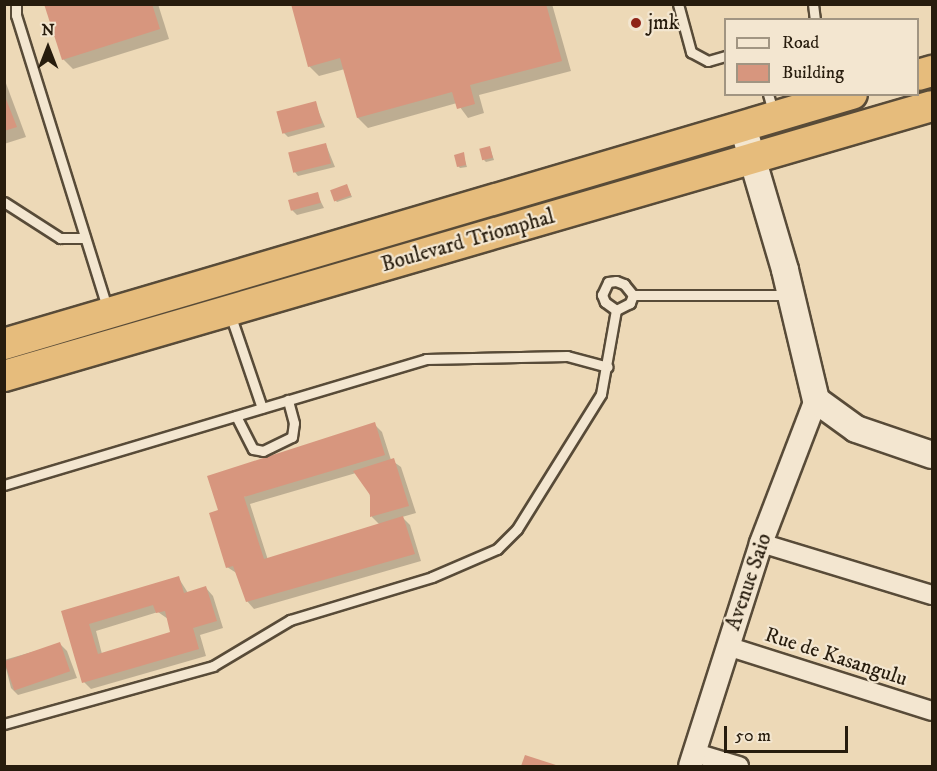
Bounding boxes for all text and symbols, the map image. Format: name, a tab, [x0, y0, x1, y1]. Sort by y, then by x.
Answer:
place label: jmk	[648, 10, 679, 36]
marker: jmk	[629, 16, 643, 30]
north arrow	[18, 18, 78, 78]
legend	[724, 18, 919, 96]
text: N	[41, 20, 55, 40]
text: Road	[782, 32, 819, 54]
text: Building	[782, 62, 844, 84]
street label: Boulevard Triomphal	[378, 204, 558, 278]
street label: Avenue Saio	[721, 530, 777, 634]
street label: Rue de Kasangulu	[762, 622, 910, 692]
scale bar	[727, 714, 852, 752]
text: 50 m	[735, 725, 771, 747]

